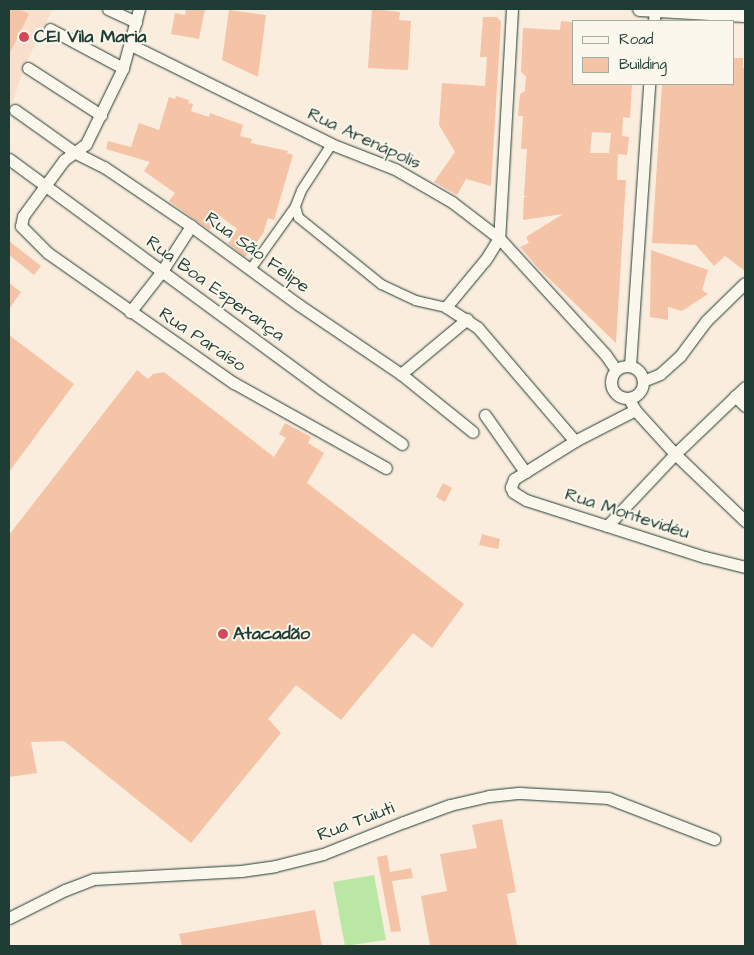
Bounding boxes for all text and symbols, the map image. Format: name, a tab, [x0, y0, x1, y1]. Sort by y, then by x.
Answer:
legend	[572, 20, 734, 85]
place label: CEI Vila Maria	[34, 26, 146, 48]
text: Road	[619, 29, 653, 50]
marker: CEI Vila Maria	[18, 31, 30, 43]
text: Building	[619, 54, 667, 75]
street label: Rua Arenápolis	[304, 103, 424, 175]
street label: Rua São Felipe	[201, 208, 313, 298]
street label: Rua Boa Esperança	[142, 232, 288, 346]
street label: Rua Paraíso	[155, 303, 249, 377]
street label: Rua Montevidéu	[562, 484, 692, 544]
place label: Atacadão	[233, 623, 310, 645]
marker: Atacadão	[217, 628, 229, 640]
street label: Rua Tuiuti	[315, 797, 397, 847]

